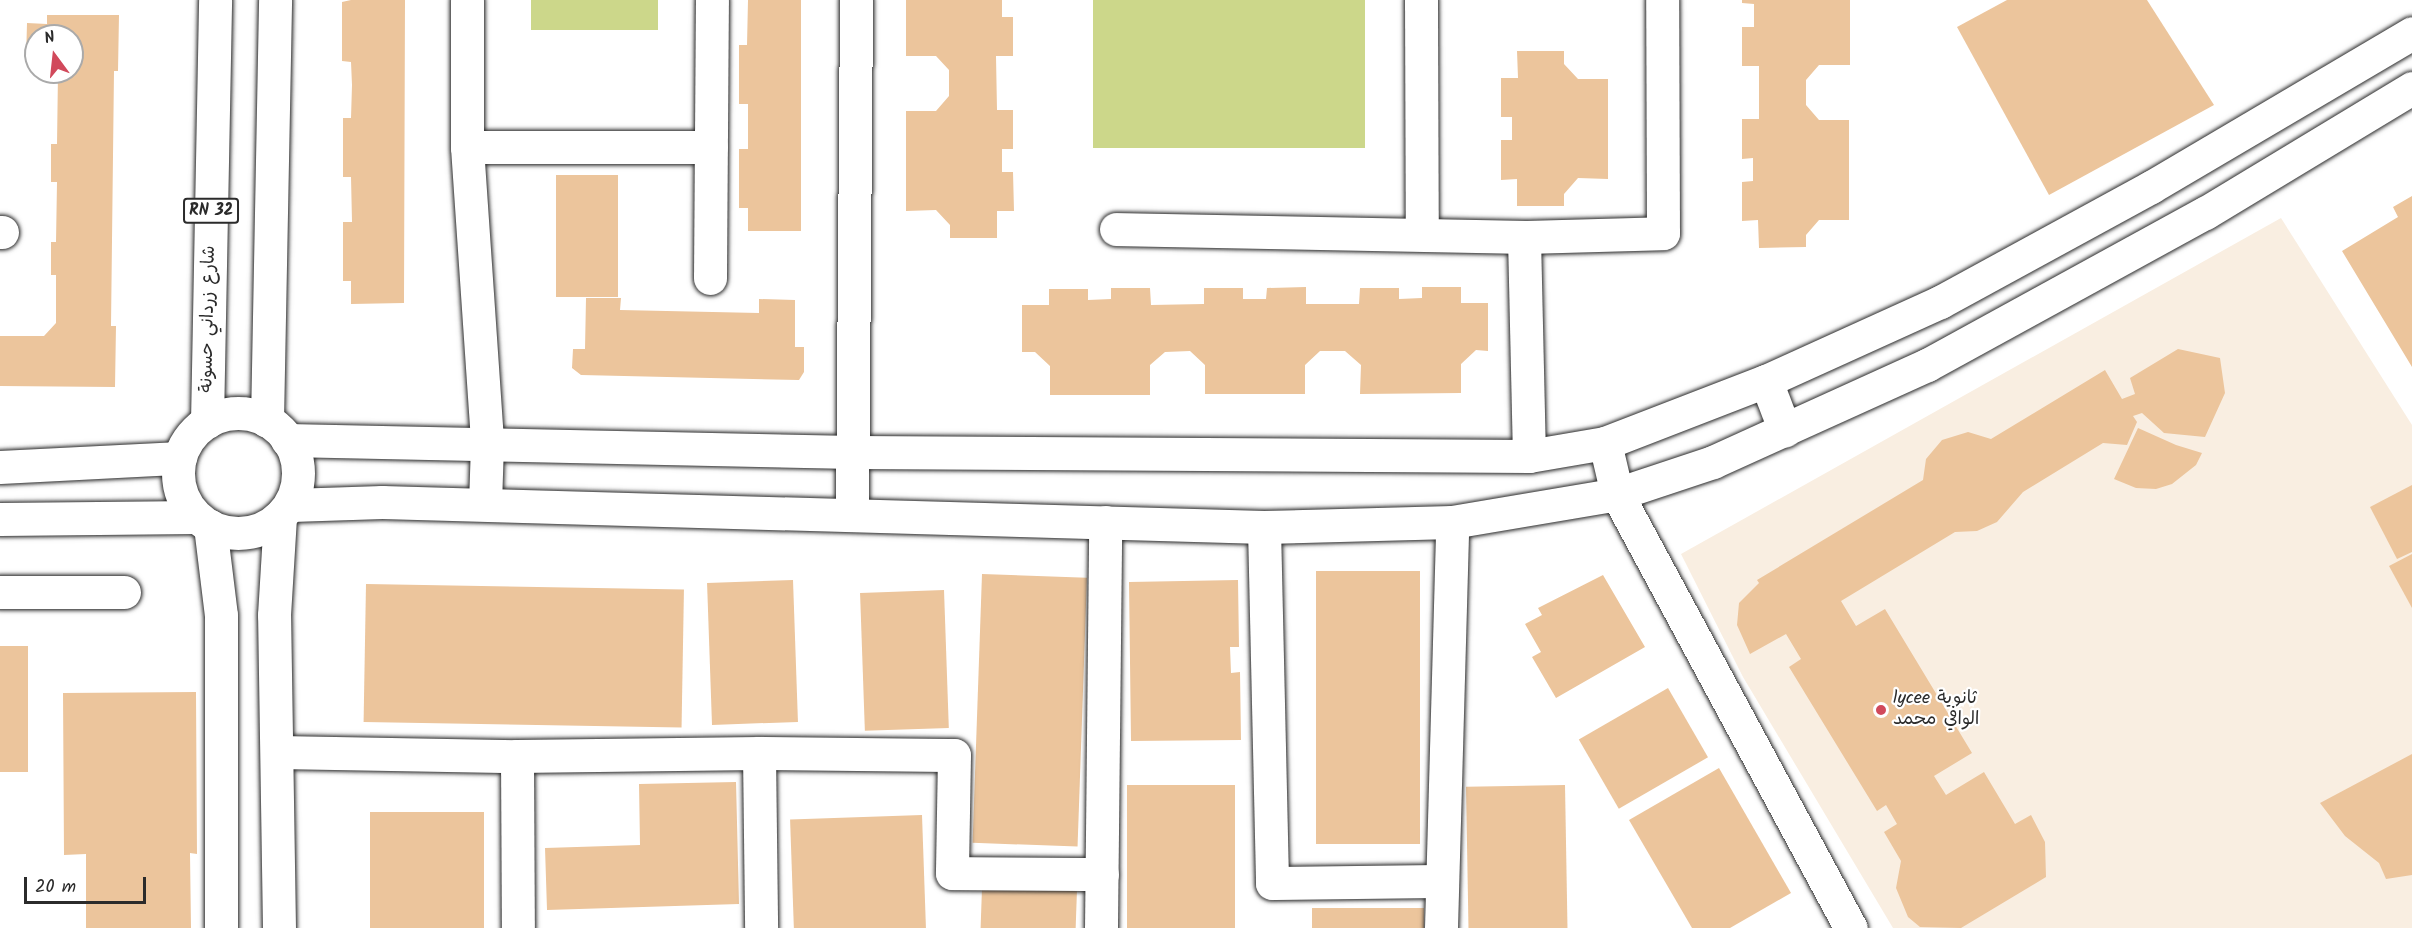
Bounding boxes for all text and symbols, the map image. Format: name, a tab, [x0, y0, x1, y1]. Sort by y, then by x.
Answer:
north arrow	[24, 24, 84, 84]
text: N	[42, 25, 58, 51]
road number: RN 32	[182, 198, 240, 224]
street label: شارع زرداني حسونة	[197, 245, 221, 393]
place label: lycee ثانوية الوافي محمد	[1893, 689, 1980, 732]
marker: lycee ثانوية الوافي محمد	[1874, 703, 1888, 717]
scale bar	[27, 865, 148, 903]
text: 20 m	[35, 873, 76, 902]

